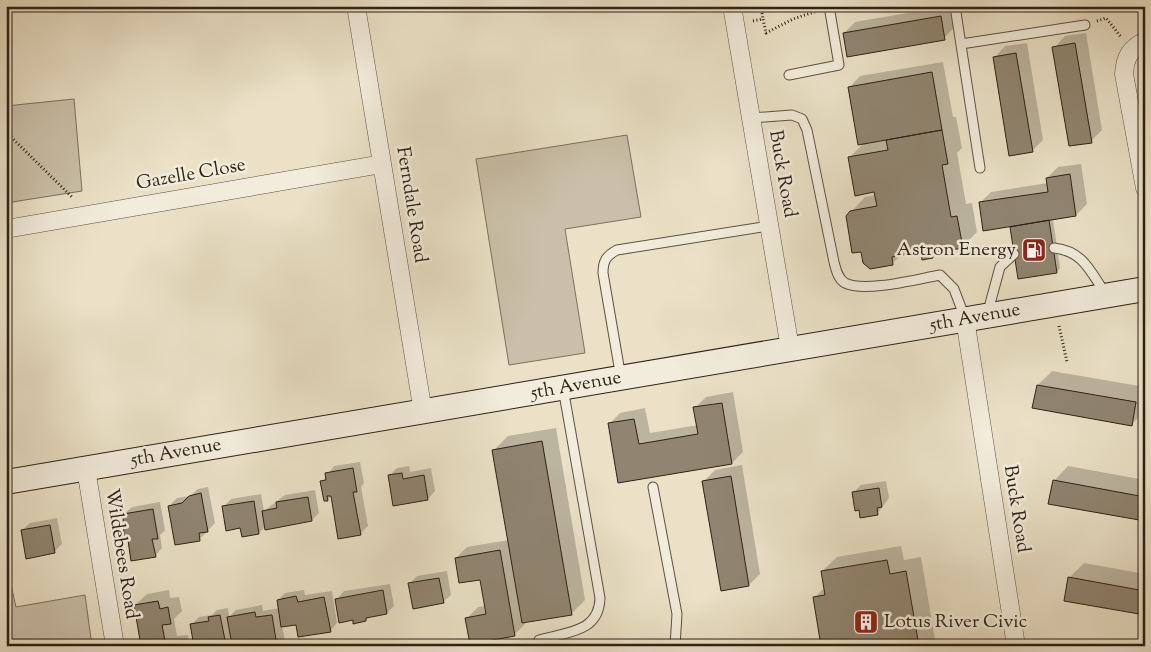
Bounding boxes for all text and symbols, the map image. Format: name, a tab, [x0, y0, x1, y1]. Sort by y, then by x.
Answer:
street label: Buck Road	[761, 128, 803, 220]
street label: Ferndale Road	[388, 145, 434, 265]
street label: Gazelle Close	[134, 152, 248, 198]
place label: Astron Energy	[897, 237, 1017, 264]
fuel station icon: Astron Energy	[1021, 237, 1047, 263]
street label: 5th Avenue	[927, 297, 1023, 339]
street label: 5th Avenue	[528, 365, 624, 407]
street label: 5th Avenue	[128, 432, 224, 474]
street label: Buck Road	[996, 463, 1036, 555]
street label: Wildebees Road	[97, 487, 145, 622]
building icon: Lotus River Civic	[853, 609, 879, 635]
place label: Lotus River Civic	[884, 609, 1028, 636]

